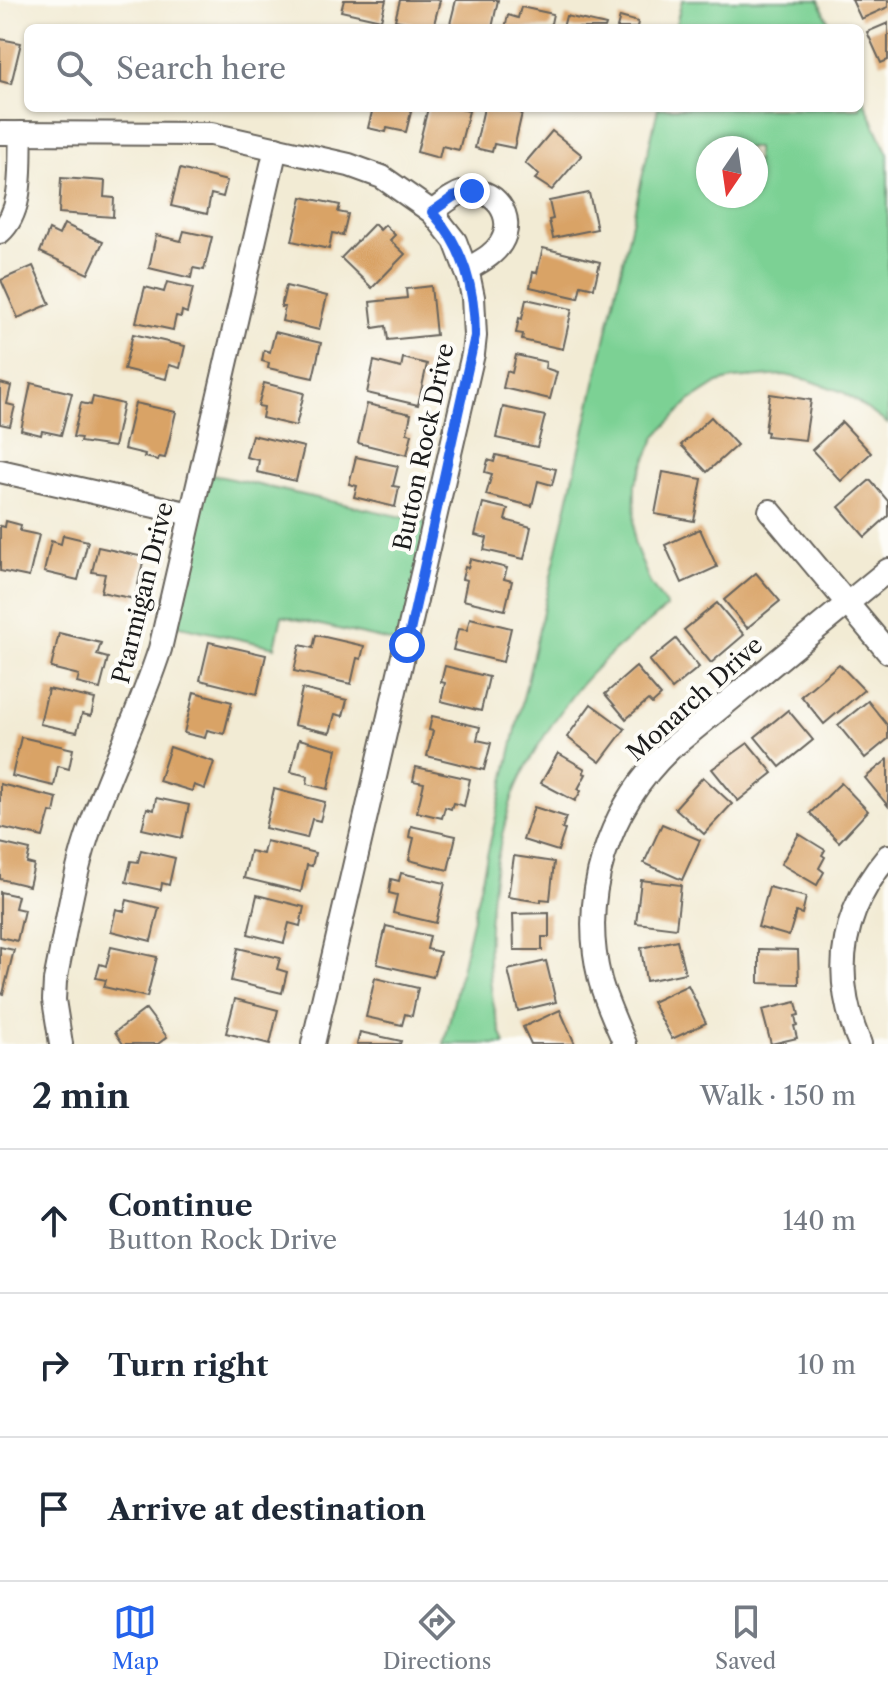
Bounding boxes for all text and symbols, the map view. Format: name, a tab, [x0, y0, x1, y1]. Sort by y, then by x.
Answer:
search box	[24, 24, 864, 112]
icon: search	[52, 46, 96, 90]
text: Search here	[116, 50, 286, 87]
north arrow	[696, 136, 768, 208]
route end	[454, 173, 490, 209]
street label: Button Rock Drive	[387, 340, 460, 553]
street label: Ptarmigan Drive	[106, 499, 179, 687]
route start	[389, 627, 425, 663]
street label: Monarch Drive	[621, 630, 768, 767]
text: 2 min	[32, 1075, 130, 1117]
text: Walk · 150 m	[700, 1080, 856, 1112]
text: Continue	[108, 1187, 253, 1224]
icon: ahead	[32, 1199, 76, 1243]
text: 140 m	[782, 1205, 856, 1237]
text: Button Rock Drive	[108, 1224, 337, 1256]
icon: right	[32, 1343, 76, 1387]
text: Turn right	[108, 1347, 268, 1384]
text: 10 m	[797, 1349, 856, 1381]
icon: arrive	[32, 1487, 76, 1531]
text: Arrive at destination	[108, 1491, 426, 1528]
tab: Map	[112, 1600, 159, 1675]
tab: Directions	[383, 1600, 491, 1675]
tab: Saved	[715, 1600, 776, 1675]

